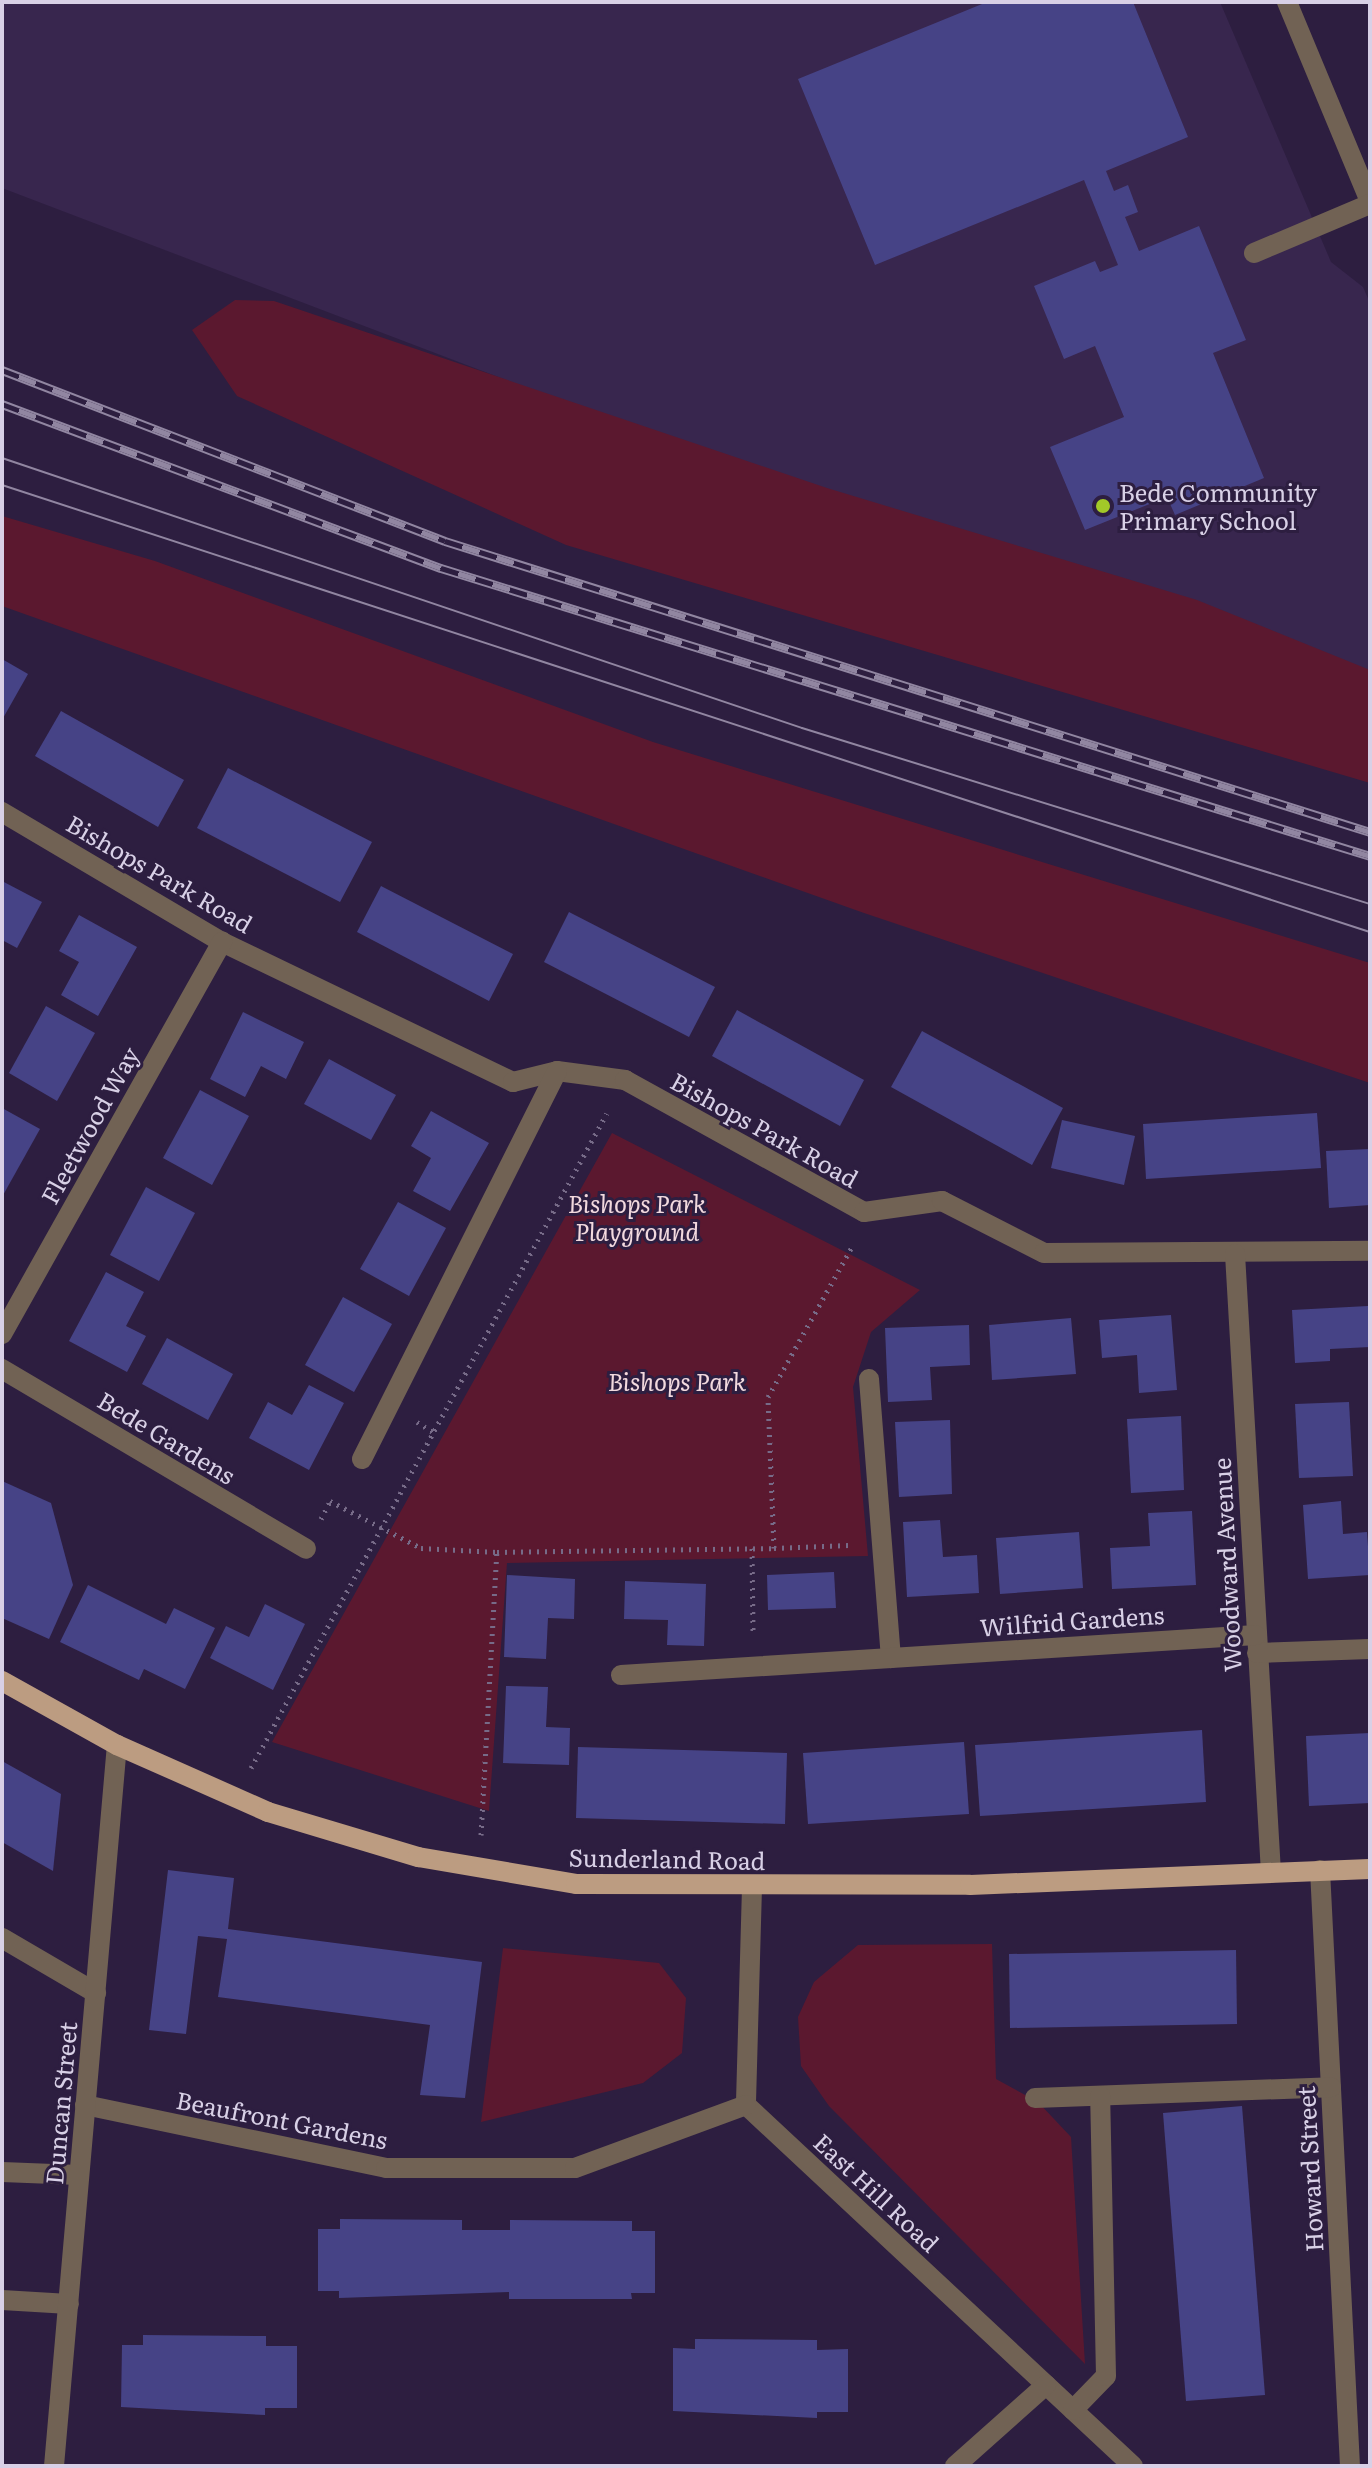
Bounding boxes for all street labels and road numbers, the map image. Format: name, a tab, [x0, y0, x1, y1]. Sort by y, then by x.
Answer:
street label: Bishops Park Road	[62, 808, 258, 938]
street label: Fleetwood Way	[34, 1041, 144, 1209]
street label: Bishops Park Road	[666, 1066, 864, 1192]
street label: Bede Gardens	[93, 1385, 241, 1489]
street label: Woodward Avenue	[1206, 1457, 1246, 1673]
street label: Wilfrid Gardens	[979, 1599, 1165, 1641]
street label: Sunderland Road	[568, 1842, 766, 1874]
street label: Duncan Street	[39, 2020, 81, 2186]
street label: Beaufront Gardens	[174, 2084, 390, 2154]
street label: Howard Street	[1290, 2085, 1328, 2253]
street label: East Hill Road	[809, 2127, 945, 2257]

